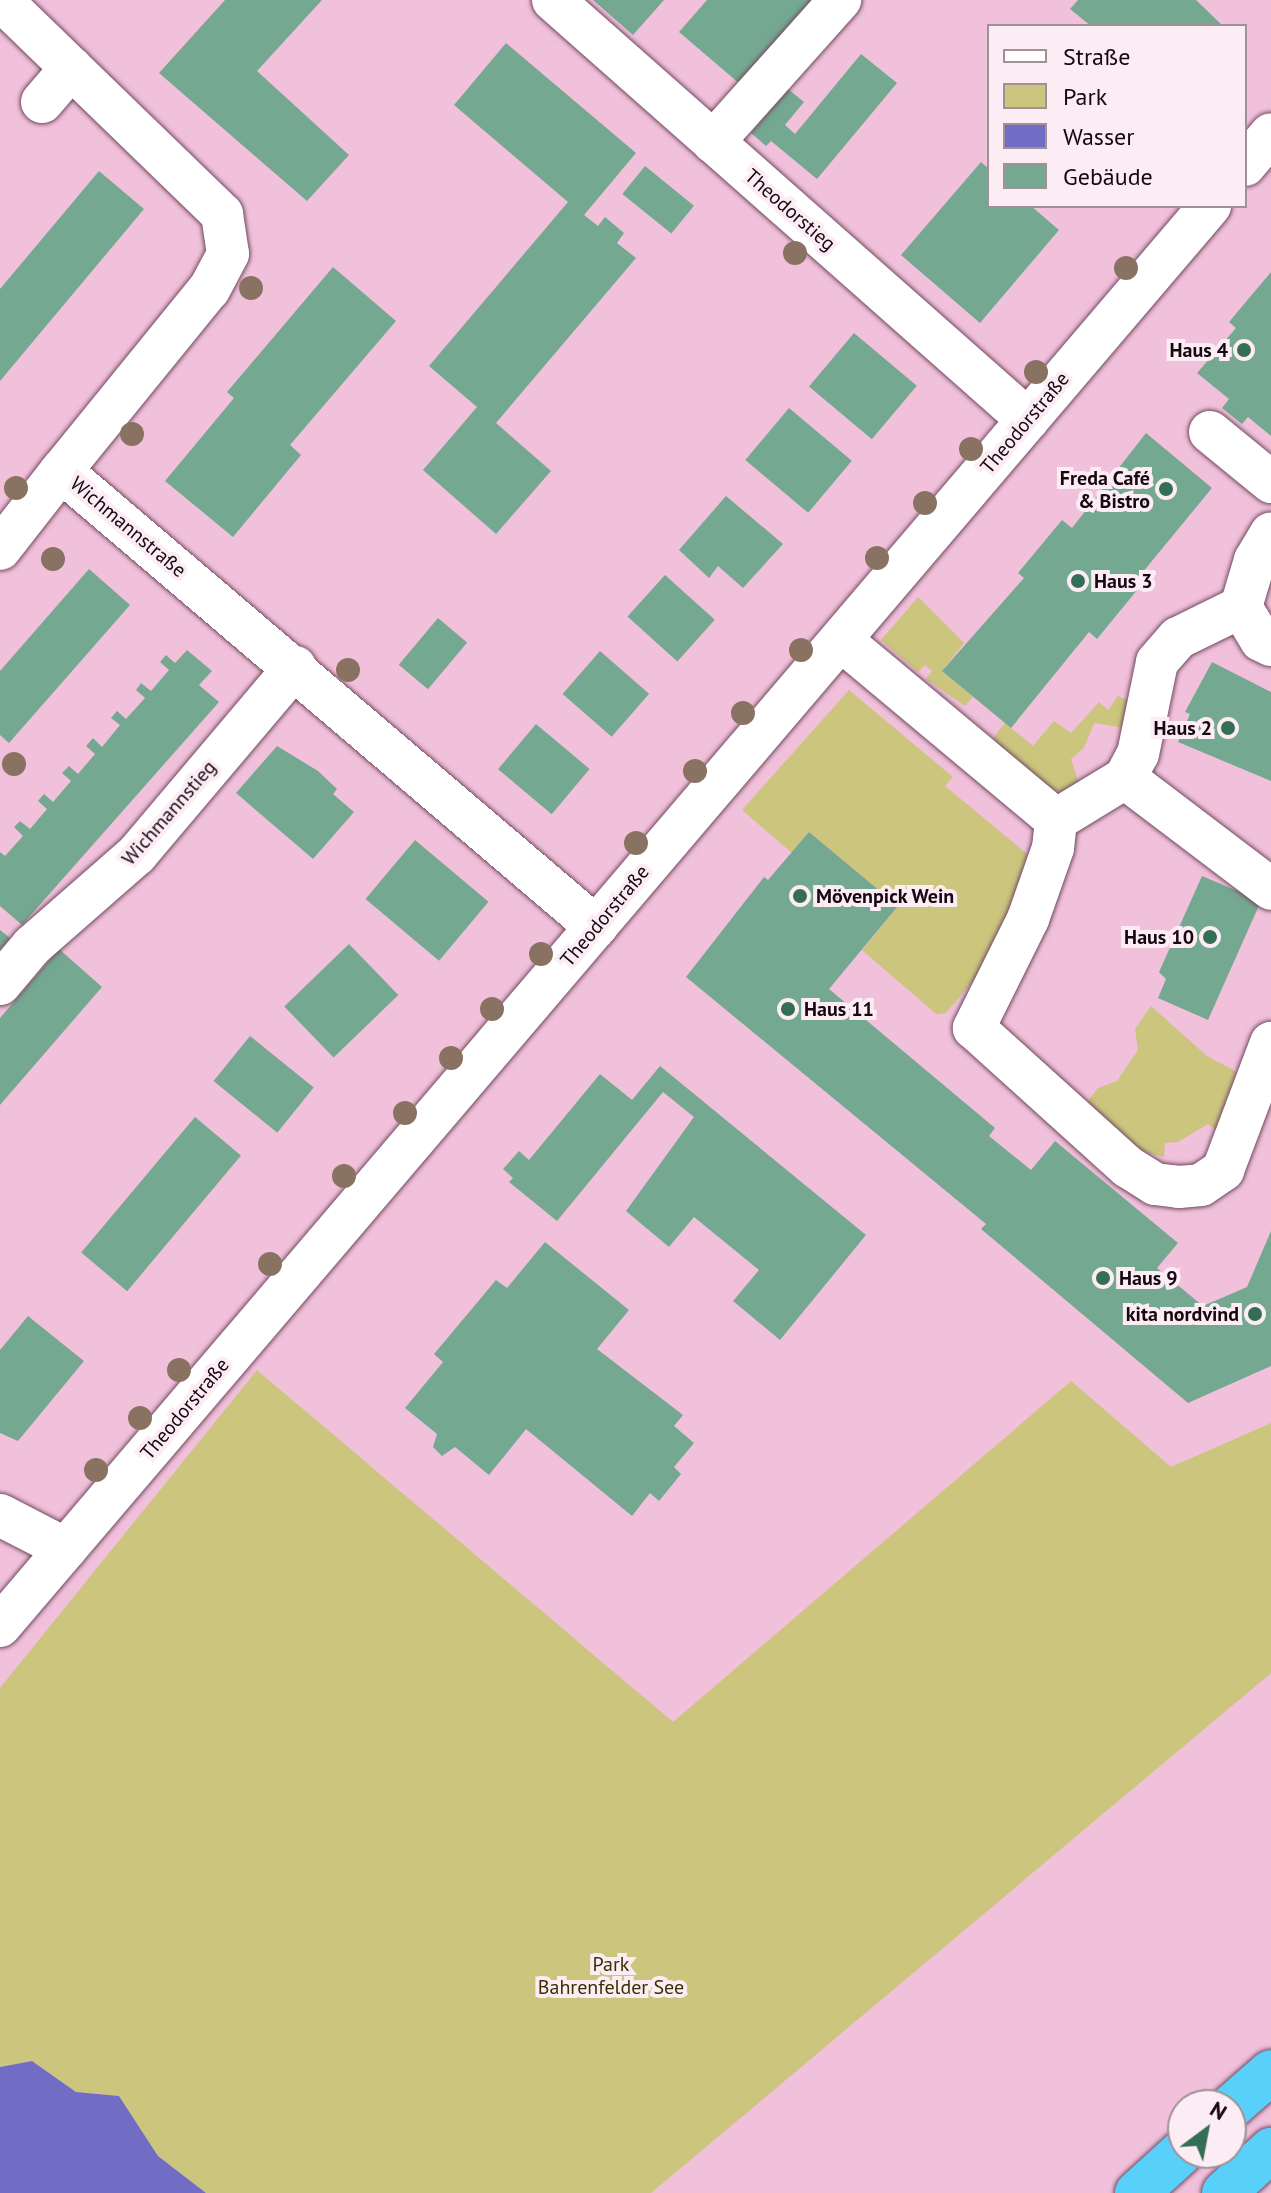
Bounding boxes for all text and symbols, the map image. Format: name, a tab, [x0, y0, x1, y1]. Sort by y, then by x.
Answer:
legend	[987, 24, 1247, 208]
text: Straße	[1063, 41, 1130, 72]
text: Park	[1063, 81, 1107, 112]
text: Wasser	[1063, 121, 1134, 152]
text: Gebäude	[1063, 161, 1153, 192]
street label: Theodorstieg	[740, 164, 840, 256]
place label: Haus 4	[1169, 338, 1228, 362]
marker: Haus 4	[1235, 341, 1253, 359]
street label: Theodorstraße	[976, 367, 1074, 479]
place label: Freda Café & Bistro	[1060, 466, 1150, 513]
street label: Wichmannstraße	[65, 472, 191, 582]
marker: Freda Café & Bistro	[1157, 480, 1175, 498]
place label: Haus 3	[1094, 569, 1153, 593]
marker: Haus 3	[1069, 572, 1087, 590]
place label: Haus 2	[1153, 716, 1212, 740]
marker: Haus 2	[1219, 719, 1237, 737]
street label: Wichmannstieg	[117, 756, 221, 870]
street label: Theodorstraße	[556, 860, 654, 972]
place label: Mövenpick Wein	[816, 884, 955, 908]
marker: Mövenpick Wein	[791, 887, 809, 905]
place label: Haus 10	[1124, 925, 1194, 949]
marker: Haus 10	[1201, 928, 1219, 946]
place label: Haus 11	[804, 997, 874, 1021]
marker: Haus 11	[779, 1000, 797, 1018]
place label: Haus 9	[1119, 1266, 1178, 1290]
marker: Haus 9	[1094, 1269, 1112, 1287]
place label: kita nordvind	[1126, 1302, 1239, 1326]
marker: kita nordvind	[1246, 1305, 1264, 1323]
street label: Theodorstraße	[136, 1353, 234, 1465]
park label: Park Bahrenfelder See	[538, 1952, 684, 1999]
north arrow	[1167, 2089, 1247, 2169]
text: N	[1205, 2095, 1232, 2126]

